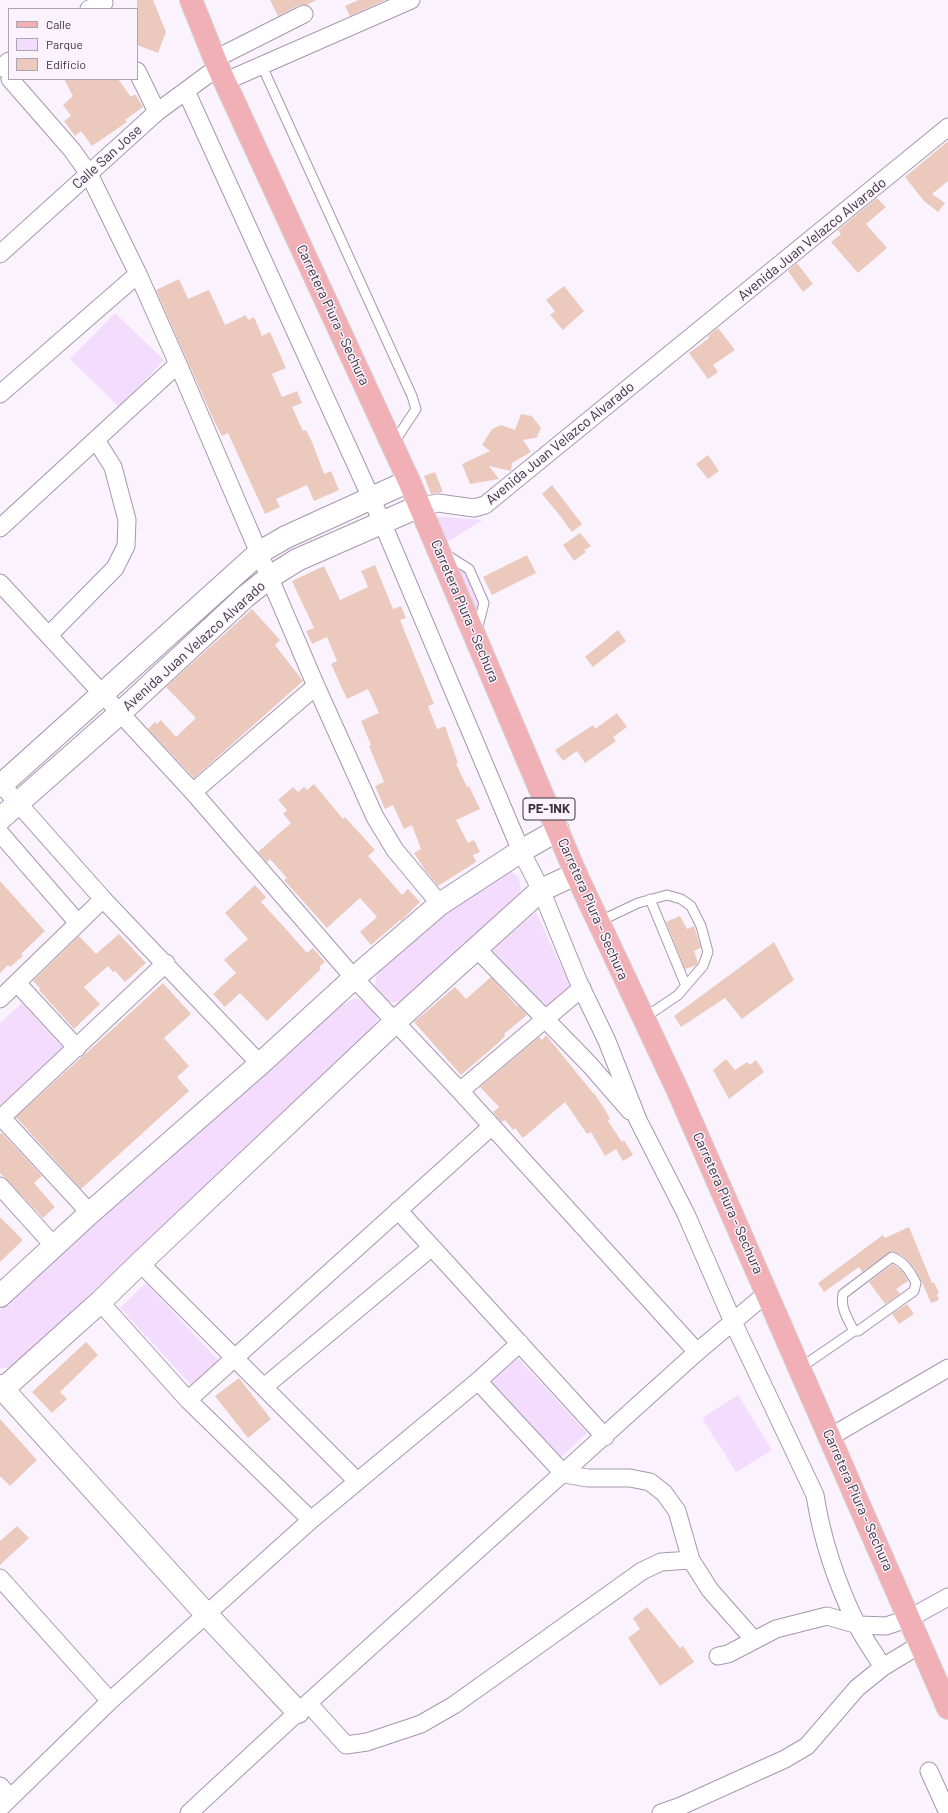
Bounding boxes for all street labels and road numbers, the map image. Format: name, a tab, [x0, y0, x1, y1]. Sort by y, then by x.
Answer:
street label: Calle San Jose	[69, 121, 145, 193]
street label: Avenida Juan Velazco Alvarado	[734, 174, 890, 304]
street label: Carretera Piura - Sechura	[293, 242, 373, 388]
street label: Avenida Juan Velazco Alvarado	[482, 378, 638, 508]
street label: Carretera Piura - Sechura	[427, 537, 503, 685]
street label: Avenida Juan Velazco Alvarado	[119, 578, 269, 714]
road number: PE-1NK	[523, 798, 575, 820]
street label: Carretera Piura - Sechura	[554, 836, 632, 982]
street label: Carretera Piura - Sechura	[689, 1130, 767, 1276]
street label: Carretera Piura - Sechura	[819, 1427, 897, 1573]

